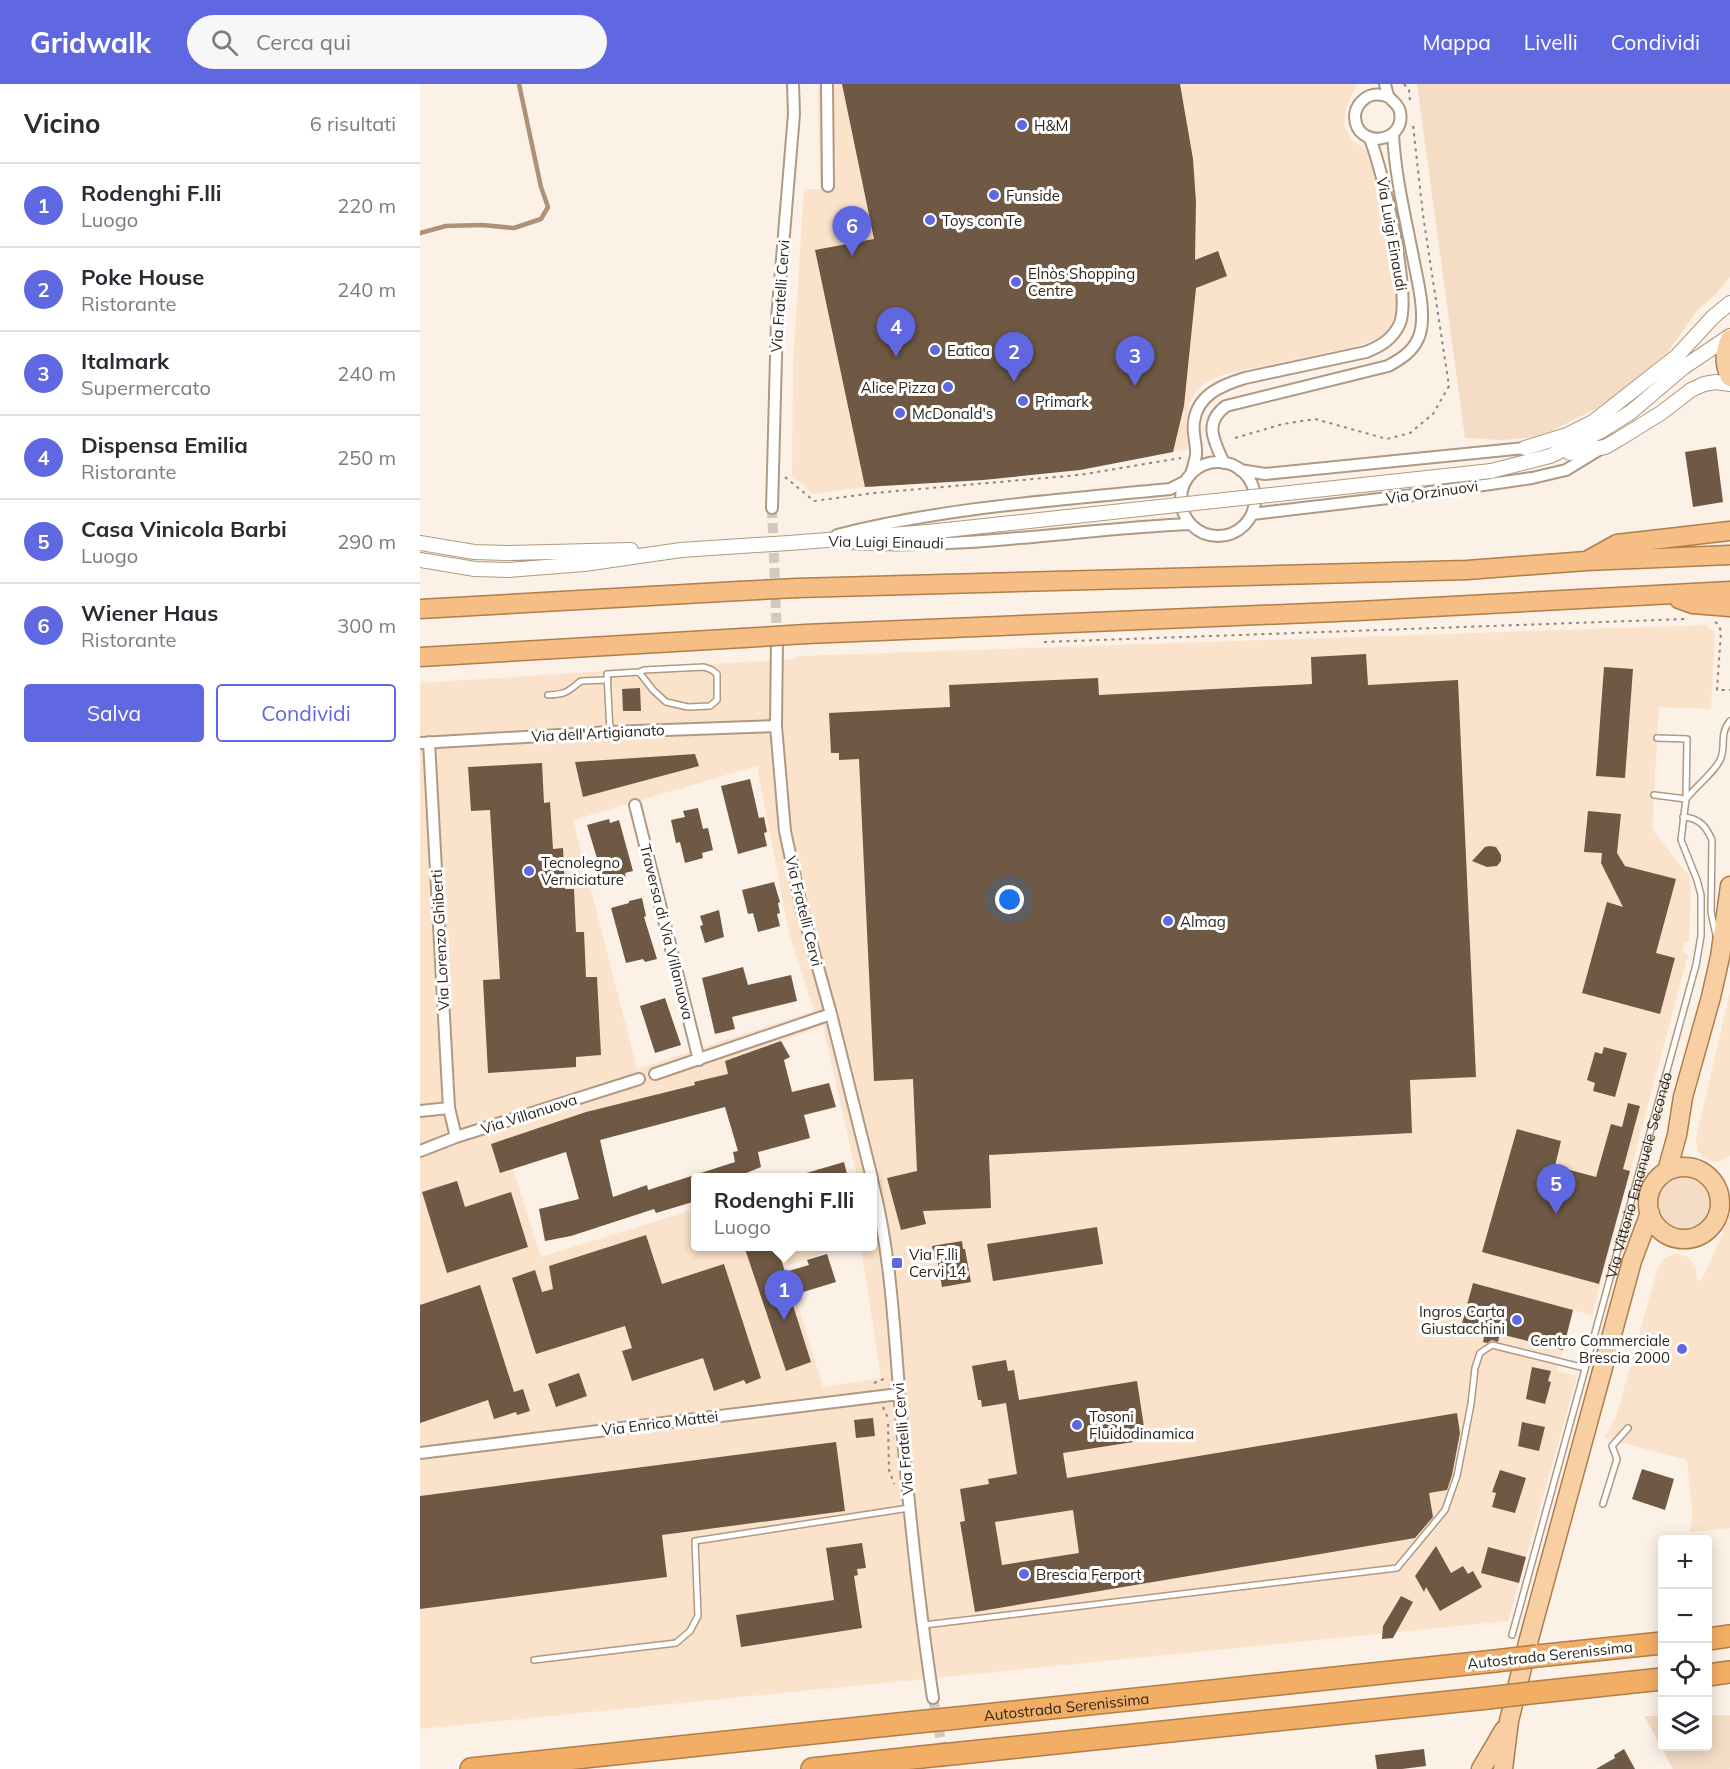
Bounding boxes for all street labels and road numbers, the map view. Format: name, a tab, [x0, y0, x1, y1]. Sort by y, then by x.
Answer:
street label: Via Luigi Einaudi	[1373, 176, 1411, 292]
street label: Via Fratelli Cervi	[767, 239, 793, 353]
street label: Via Orzinuovi	[1385, 476, 1479, 508]
street label: Via Luigi Einaudi	[828, 531, 944, 553]
street label: Via dell'Artigianato	[531, 720, 665, 746]
street label: Traversa di Via Villanuova	[636, 842, 698, 1022]
street label: Via Fratelli Cervi	[781, 854, 827, 968]
street label: Via Lorenzo Ghiberti	[427, 869, 453, 1011]
street label: Via Vittorio Emanuele Secondo	[1601, 1070, 1676, 1280]
street label: Via Villanuova	[479, 1090, 579, 1138]
street label: Via Fratelli Cervi	[889, 1382, 917, 1496]
street label: Via Enrico Mattei	[601, 1406, 719, 1440]
street label: Autostrada Serenissima	[1466, 1637, 1634, 1673]
street label: Autostrada Serenissima	[983, 1688, 1150, 1725]

